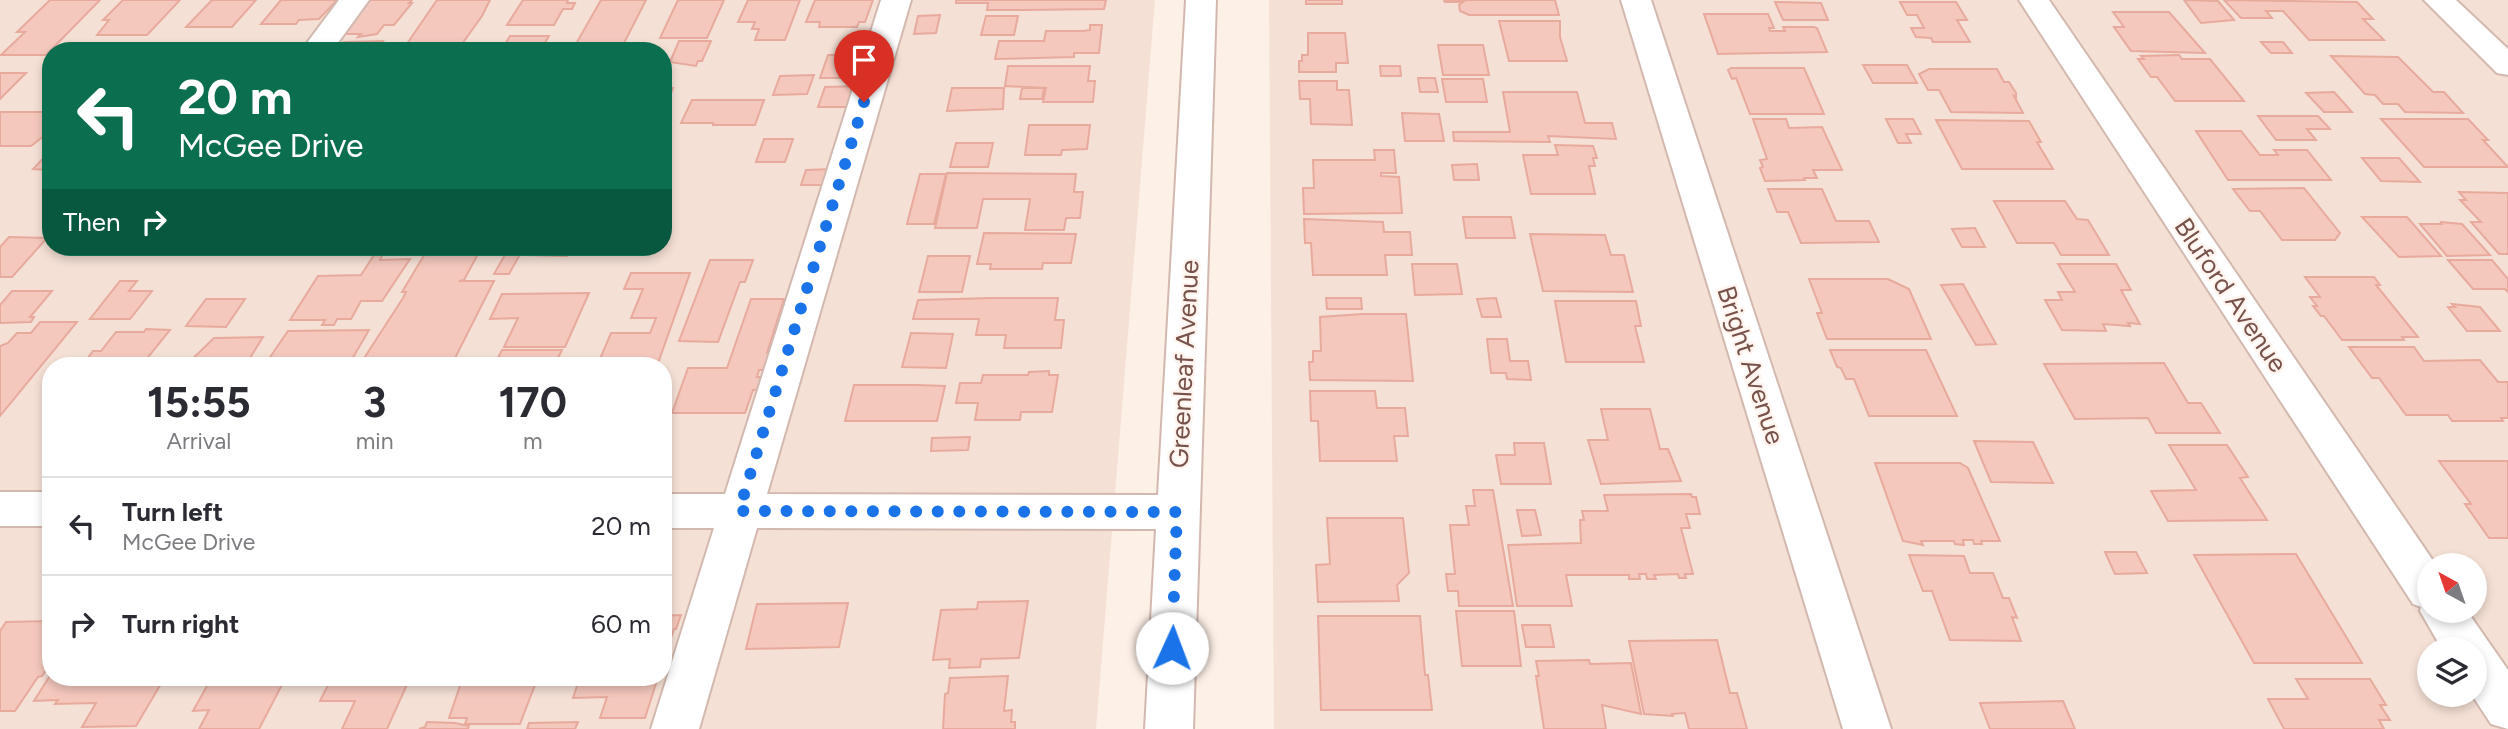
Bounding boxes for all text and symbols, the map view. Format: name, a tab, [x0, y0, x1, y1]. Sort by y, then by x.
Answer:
pin	[834, 30, 894, 102]
icon: arrive	[845, 41, 883, 79]
text: 20 m	[178, 67, 293, 126]
icon: left	[63, 70, 154, 161]
text: McGee Drive	[178, 127, 364, 165]
icon: right	[135, 203, 173, 241]
text: Then	[63, 206, 121, 238]
street label: Bluford Avenue	[2168, 212, 2294, 378]
street label: Greenleaf Avenue	[1163, 259, 1205, 469]
street label: Bright Avenue	[1710, 282, 1792, 448]
text: 15:55	[147, 377, 251, 428]
text: 3	[363, 377, 386, 428]
text: 170	[499, 377, 567, 428]
text: Arrival	[166, 427, 231, 455]
text: min	[356, 427, 394, 455]
text: m	[523, 427, 543, 455]
text: Turn left	[122, 496, 223, 528]
icon: left	[63, 507, 101, 545]
text: 20 m	[591, 510, 651, 542]
text: McGee Drive	[122, 528, 255, 556]
north arrow	[2417, 553, 2487, 623]
map controls	[2417, 553, 2487, 707]
icon: right	[63, 605, 101, 643]
text: Turn right	[122, 608, 239, 640]
text: 60 m	[591, 608, 651, 640]
position arrow	[1135, 611, 1209, 685]
button: layers	[2417, 637, 2487, 707]

